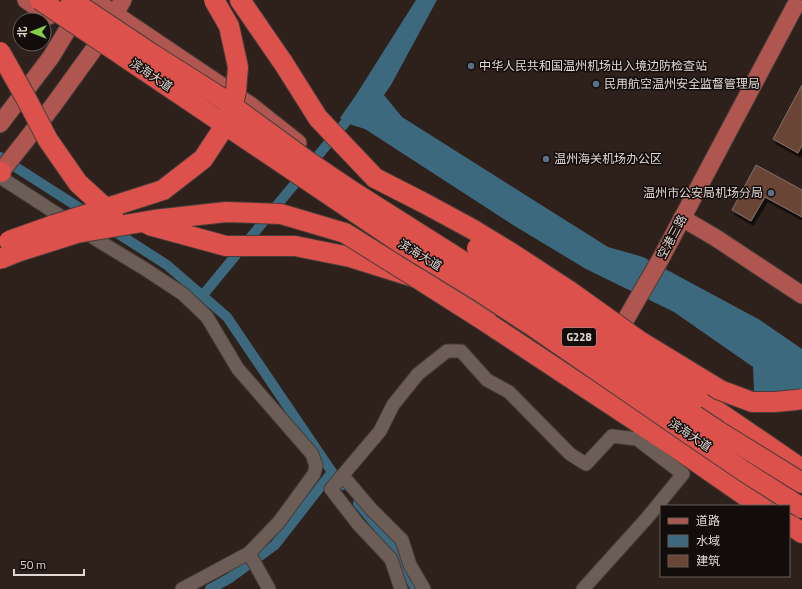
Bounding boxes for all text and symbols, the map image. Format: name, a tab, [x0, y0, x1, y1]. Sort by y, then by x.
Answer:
north arrow	[12, 12, 52, 52]
text: 北	[14, 27, 30, 38]
street label: 滨海大道	[126, 53, 176, 96]
place label: 中华人民共和国温州机场出入境边防检查站	[479, 56, 707, 75]
marker: 中华人民共和国温州机场出入境边防检查站	[466, 61, 476, 71]
place label: 民用航空温州安全监督管理局	[604, 74, 760, 93]
marker: 民用航空温州安全监督管理局	[591, 79, 601, 89]
place label: 温州海关机场办公区	[554, 149, 662, 168]
marker: 温州海关机场办公区	[541, 154, 551, 164]
place label: 温州市公安局机场分局	[643, 183, 763, 202]
marker: 温州市公安局机场分局	[766, 188, 776, 198]
street label: 空港三路	[652, 211, 691, 262]
street label: 滨海大道	[395, 234, 446, 275]
road number: G228	[562, 328, 596, 346]
street label: 滨海大道	[665, 413, 715, 456]
legend	[660, 505, 790, 577]
text: 道路	[696, 511, 720, 530]
text: 水域	[696, 531, 720, 550]
scale bar	[14, 551, 84, 577]
text: 建筑	[696, 551, 720, 570]
text: 50 m	[20, 555, 46, 574]

